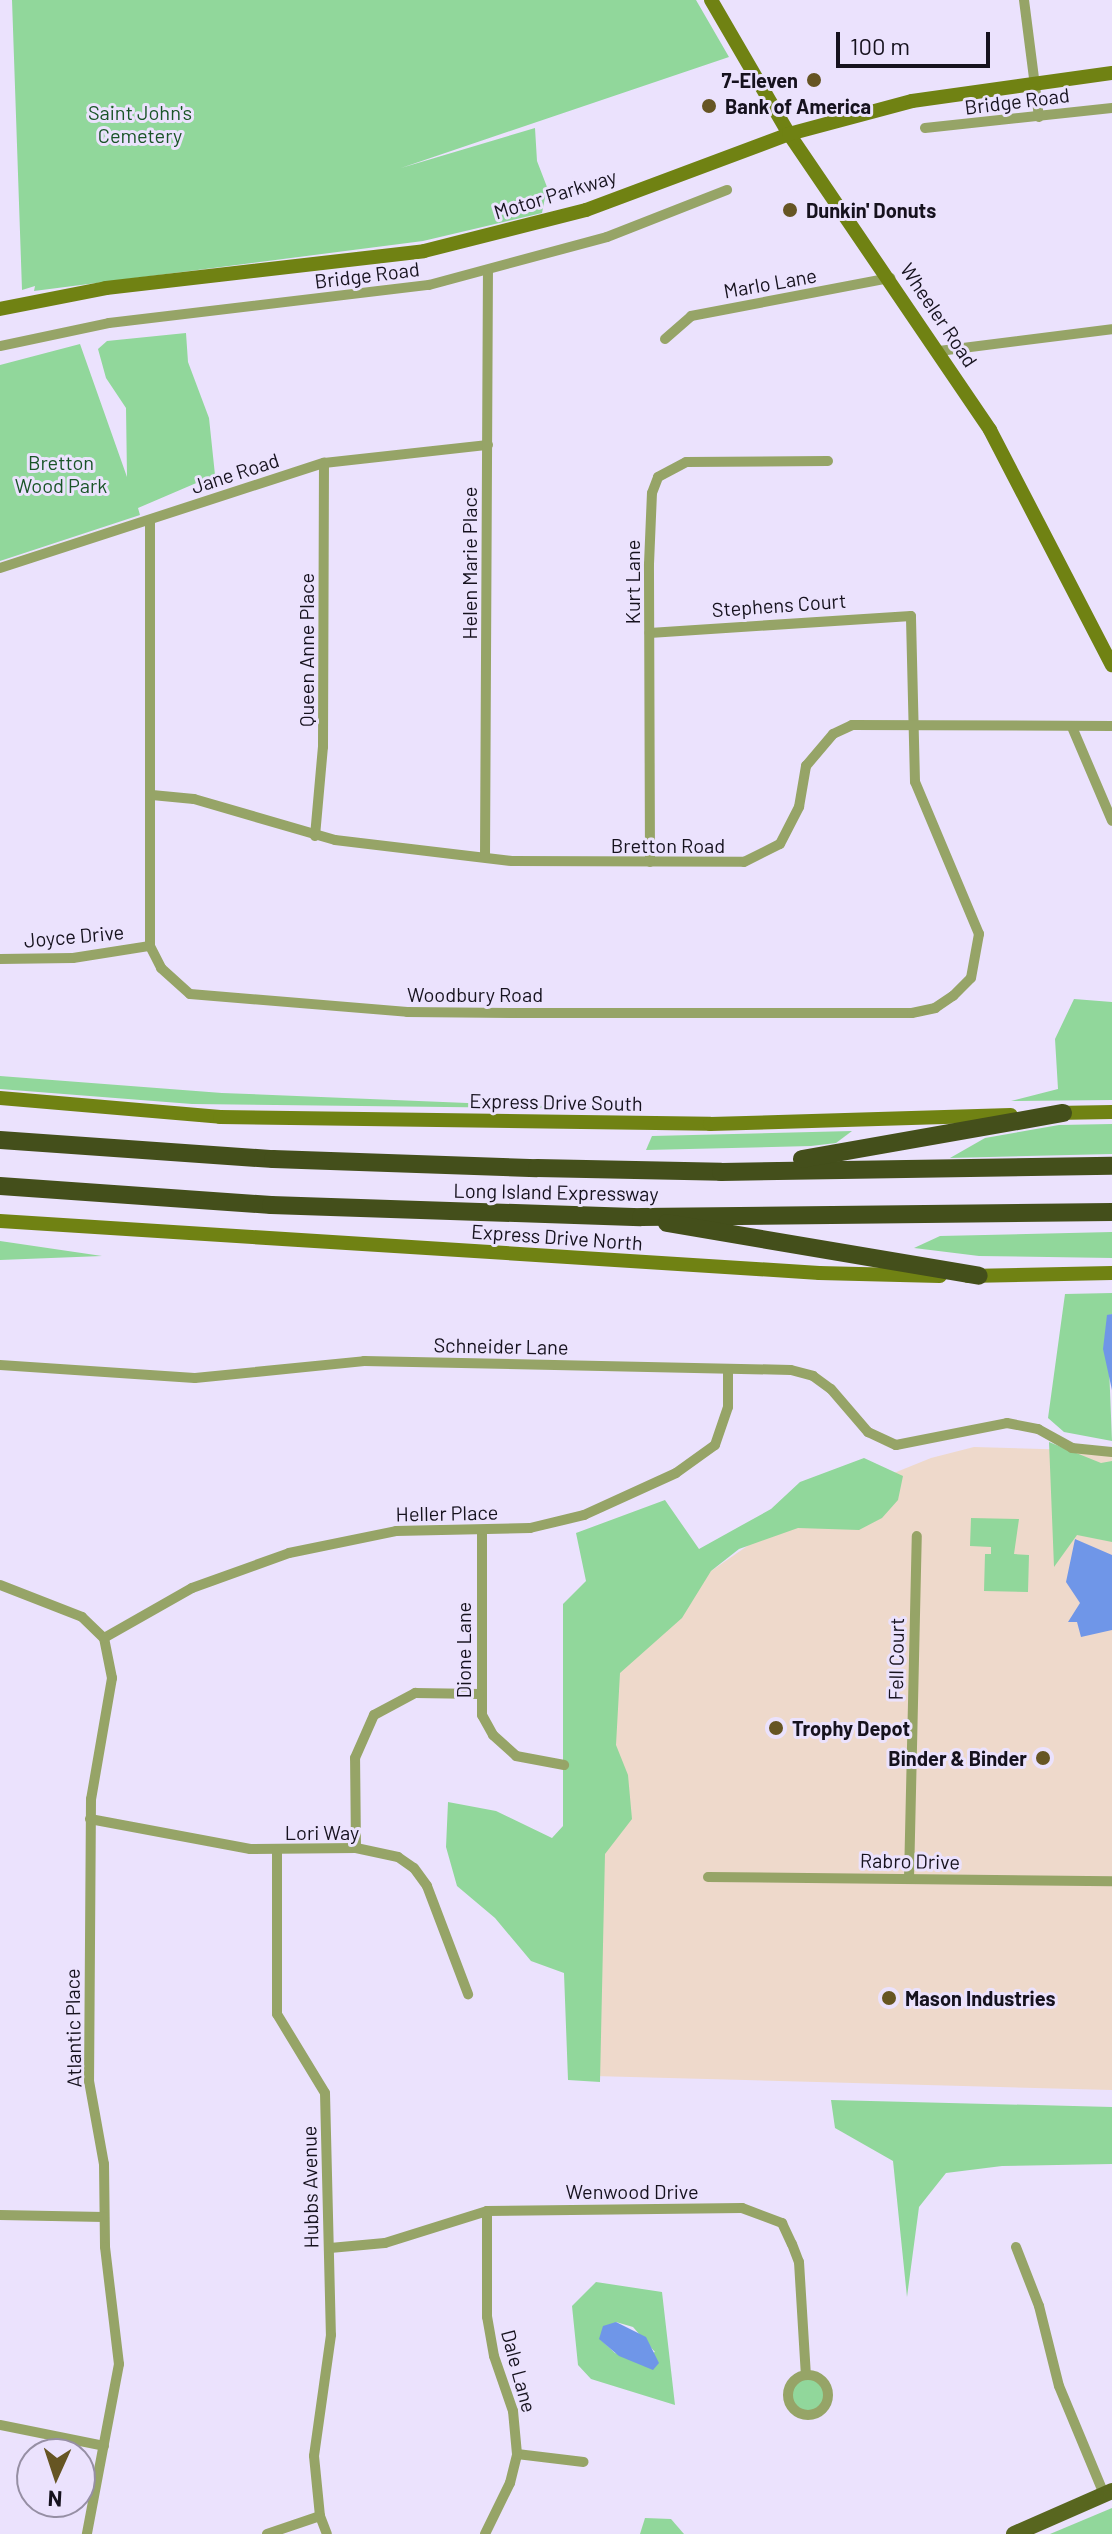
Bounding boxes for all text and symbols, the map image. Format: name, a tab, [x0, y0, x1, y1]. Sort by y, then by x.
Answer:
scale bar	[840, 16, 994, 66]
text: 100 m	[850, 31, 910, 60]
place label: 7-Eleven	[721, 68, 798, 92]
marker: 7-Eleven	[805, 71, 823, 89]
street label: Bridge Road	[963, 83, 1071, 119]
place label: Bank of America	[725, 94, 871, 118]
marker: Bank of America	[700, 97, 718, 115]
park label: Saint John's Cemetery	[88, 101, 192, 148]
street label: Motor Parkway	[491, 164, 619, 224]
place label: Dunkin' Donuts	[806, 198, 936, 222]
marker: Dunkin' Donuts	[781, 201, 799, 219]
street label: Bridge Road	[313, 257, 421, 293]
street label: Wheeler Road	[895, 258, 983, 372]
street label: Marlo Lane	[722, 263, 818, 303]
street label: Jane Road	[188, 447, 282, 499]
park label: Bretton Wood Park	[15, 450, 107, 497]
street label: Helen Marie Place	[457, 487, 481, 639]
street label: Kurt Lane	[620, 540, 644, 624]
street label: Queen Anne Place	[294, 573, 318, 727]
street label: Stephens Court	[711, 588, 847, 622]
street label: Bretton Road	[611, 833, 725, 857]
street label: Joyce Drive	[23, 920, 125, 952]
street label: Woodbury Road	[407, 982, 543, 1006]
street label: Express Drive South	[469, 1088, 643, 1116]
street label: Long Island Expressway	[453, 1178, 659, 1206]
street label: Express Drive North	[470, 1219, 644, 1255]
street label: Schneider Lane	[433, 1333, 569, 1359]
street label: Heller Place	[396, 1500, 498, 1526]
street label: Dione Lane	[451, 1602, 475, 1698]
street label: Fell Court	[883, 1617, 909, 1701]
place label: Trophy Depot	[792, 1716, 910, 1740]
marker: Trophy Depot	[767, 1719, 785, 1737]
place label: Binder & Binder	[888, 1746, 1027, 1770]
marker: Binder & Binder	[1034, 1749, 1052, 1767]
street label: Lori Way	[285, 1820, 359, 1844]
street label: Rabro Drive	[860, 1848, 960, 1874]
street label: Atlantic Place	[60, 1968, 86, 2088]
place label: Mason Industries	[905, 1986, 1056, 2010]
marker: Mason Industries	[880, 1989, 898, 2007]
street label: Hubbs Avenue	[297, 2125, 323, 2249]
street label: Wenwood Drive	[565, 2179, 699, 2203]
street label: Dale Lane	[496, 2327, 542, 2415]
north arrow	[16, 2438, 96, 2518]
text: N	[47, 2487, 63, 2513]

